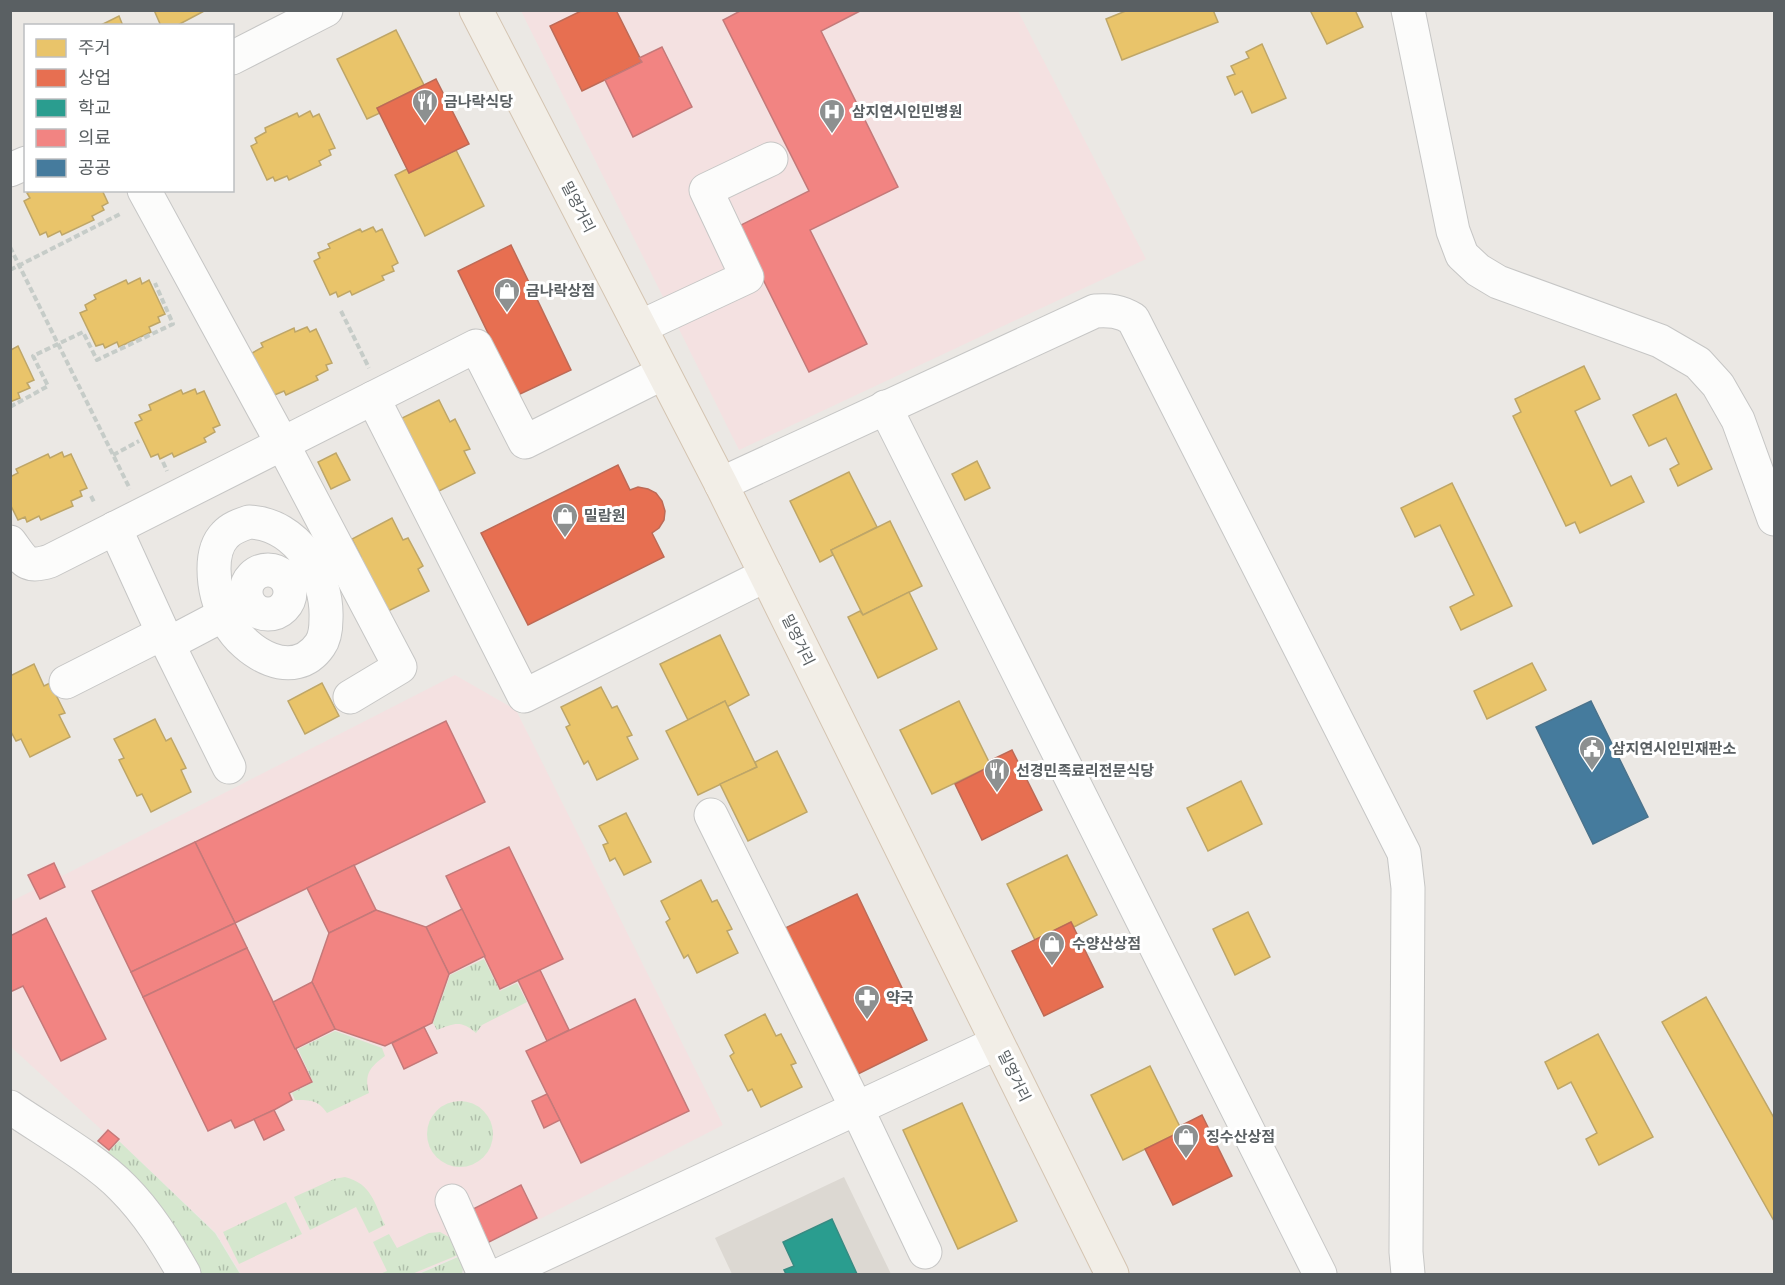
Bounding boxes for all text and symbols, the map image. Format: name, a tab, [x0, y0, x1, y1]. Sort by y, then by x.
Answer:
legend	[24, 24, 234, 192]
text: 주거	[78, 37, 111, 59]
text: 상업	[78, 67, 111, 89]
restaurant icon: 금나락식당	[410, 87, 440, 125]
place label: 금나락식당	[444, 93, 513, 111]
text: 학교	[78, 97, 111, 119]
hospital icon: 삼지연시인민병원	[817, 97, 847, 135]
place label: 삼지연시인민병원	[852, 103, 962, 121]
text: 의료	[78, 127, 111, 149]
text: 공공	[78, 157, 111, 179]
street label: 밀영거리	[557, 178, 599, 236]
shop icon: 금나락상점	[492, 276, 522, 314]
place label: 금나락상점	[526, 282, 595, 300]
shop icon: 밀람원	[550, 501, 580, 539]
place label: 밀람원	[584, 507, 625, 525]
street label: 밀영거리	[778, 611, 818, 669]
public building icon: 삼지연시인민재판소	[1577, 734, 1607, 772]
place label: 삼지연시인민재판소	[1612, 740, 1736, 758]
restaurant icon: 선경민족료리전문식당	[982, 756, 1012, 794]
place label: 선경민족료리전문식당	[1016, 762, 1154, 780]
shop icon: 수양산상점	[1037, 929, 1067, 967]
place label: 수양산상점	[1072, 935, 1141, 953]
pharmacy icon: 약국	[852, 983, 882, 1021]
place label: 약국	[886, 989, 914, 1007]
street label: 밀영거리	[994, 1047, 1034, 1105]
shop icon: 징수산상점	[1171, 1122, 1201, 1160]
place label: 징수산상점	[1206, 1128, 1275, 1146]

